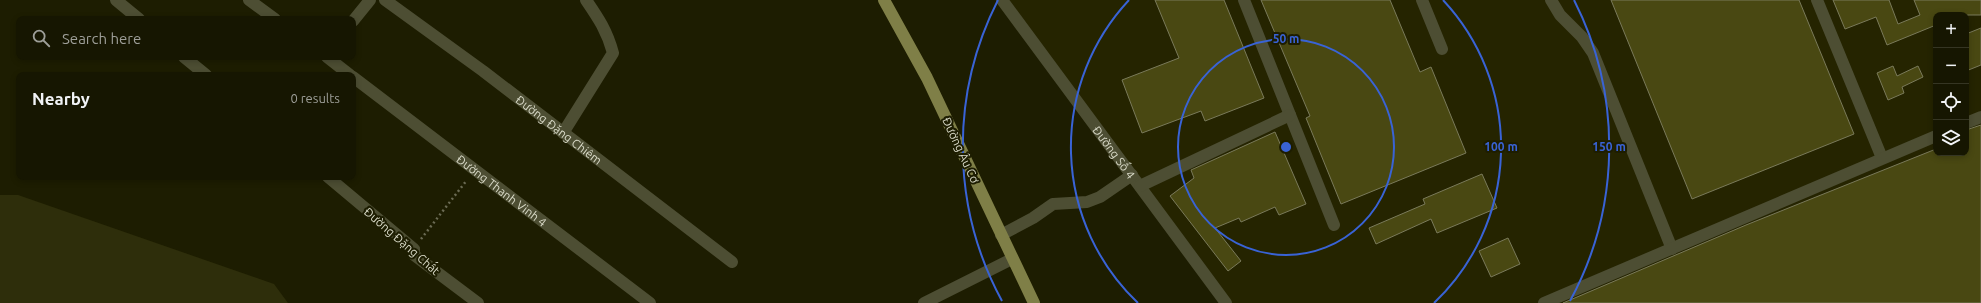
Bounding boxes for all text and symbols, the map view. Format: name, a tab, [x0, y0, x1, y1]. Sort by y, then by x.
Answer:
map controls	[1933, 12, 1969, 156]
button: +	[1933, 12, 1969, 48]
search box	[16, 16, 356, 60]
icon: search	[30, 27, 52, 49]
text: Search here	[62, 30, 141, 47]
text: 50 m	[1273, 32, 1299, 45]
button: −	[1933, 48, 1969, 84]
button: locate	[1933, 84, 1969, 120]
text: Nearby	[32, 89, 90, 108]
text: 0 results	[290, 91, 340, 105]
street label: Đường Đặng Chiêm	[514, 92, 605, 166]
street label: Đường Âu Cơ	[940, 115, 982, 185]
button: layers	[1933, 120, 1969, 156]
street label: Đường Số 4	[1091, 123, 1138, 181]
centre of rings	[1279, 140, 1293, 154]
text: 100 m	[1484, 140, 1518, 153]
text: 150 m	[1592, 140, 1626, 153]
street label: Đường Thanh Vinh 4	[454, 152, 550, 229]
street label: Đường Đặng Chất	[361, 204, 443, 278]

